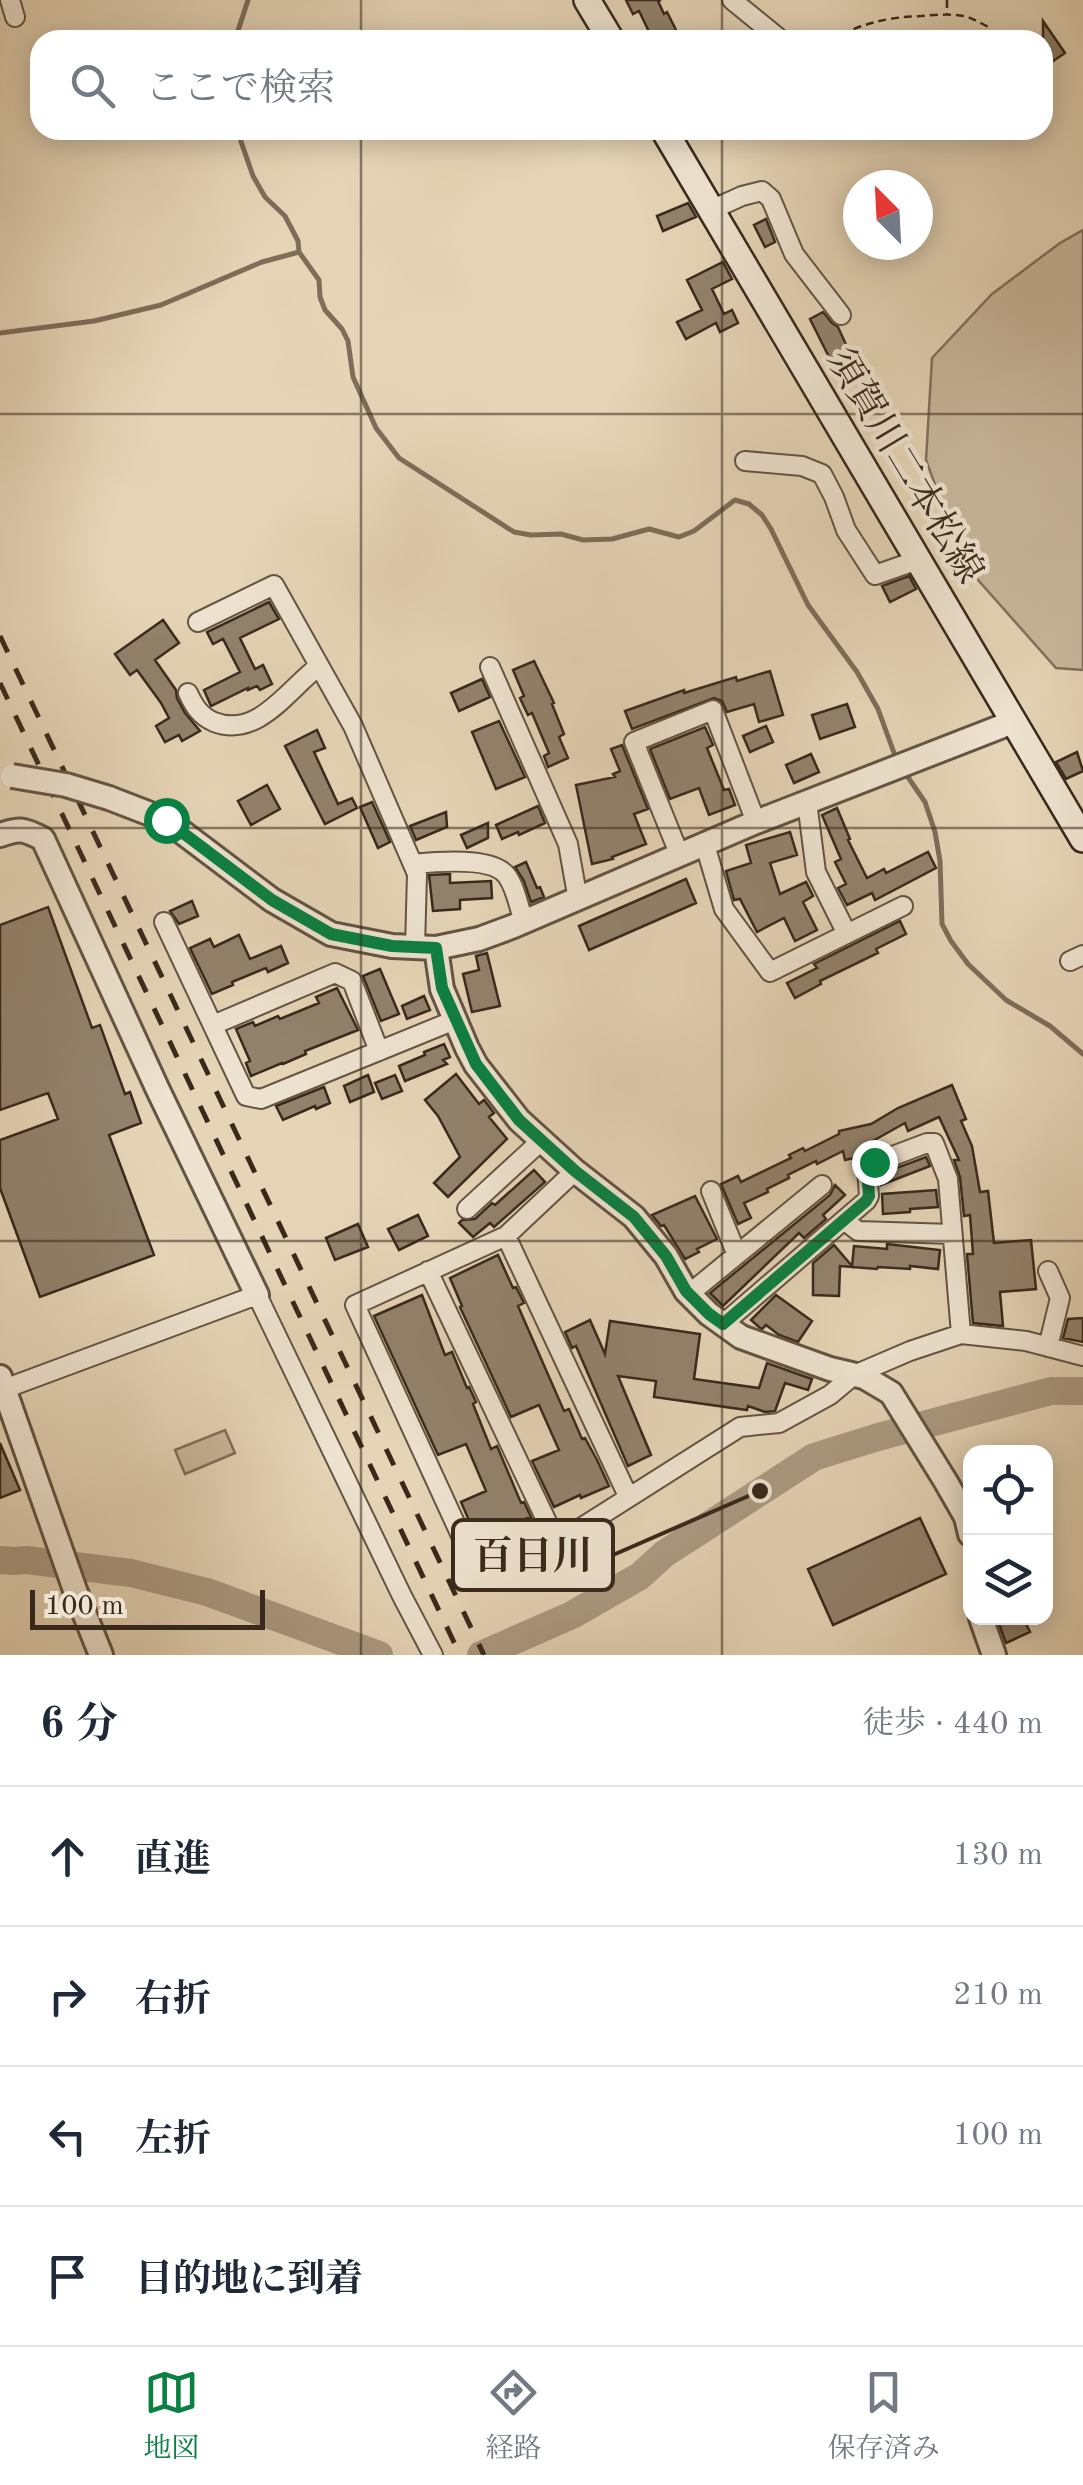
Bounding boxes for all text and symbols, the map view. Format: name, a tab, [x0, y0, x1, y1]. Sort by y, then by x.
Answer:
search box	[30, 30, 1053, 140]
icon: search	[65, 58, 120, 113]
text: ここで検索	[145, 71, 335, 109]
north arrow	[843, 170, 933, 260]
street label: 須賀川二本松線	[819, 341, 992, 590]
route start	[144, 798, 190, 844]
route end	[852, 1140, 898, 1186]
map controls	[963, 1445, 1053, 1625]
button: locate	[963, 1445, 1053, 1535]
callout: 百日川	[453, 1520, 613, 1590]
text: 百日川	[473, 1535, 593, 1579]
button: layers	[963, 1535, 1053, 1625]
scale bar	[30, 1585, 265, 1630]
text: 100 m	[45, 1593, 124, 1621]
text: 6 分	[40, 1705, 118, 1747]
text: 徒歩 · 440 m	[862, 1709, 1043, 1741]
icon: ahead	[40, 1829, 95, 1884]
text: 130 m	[953, 1840, 1043, 1872]
text: 直進	[135, 1842, 211, 1880]
icon: right	[40, 1969, 95, 2024]
text: 210 m	[953, 1980, 1043, 2012]
text: 右折	[135, 1982, 211, 2020]
icon: left	[40, 2109, 95, 2164]
text: 100 m	[953, 2120, 1043, 2152]
text: 左折	[135, 2122, 211, 2160]
icon: arrive	[40, 2249, 95, 2304]
text: 目的地に到着	[135, 2262, 363, 2300]
tab: 地図	[143, 2365, 199, 2468]
tab: 経路	[485, 2365, 542, 2468]
tab: 保存済み	[828, 2365, 940, 2468]

